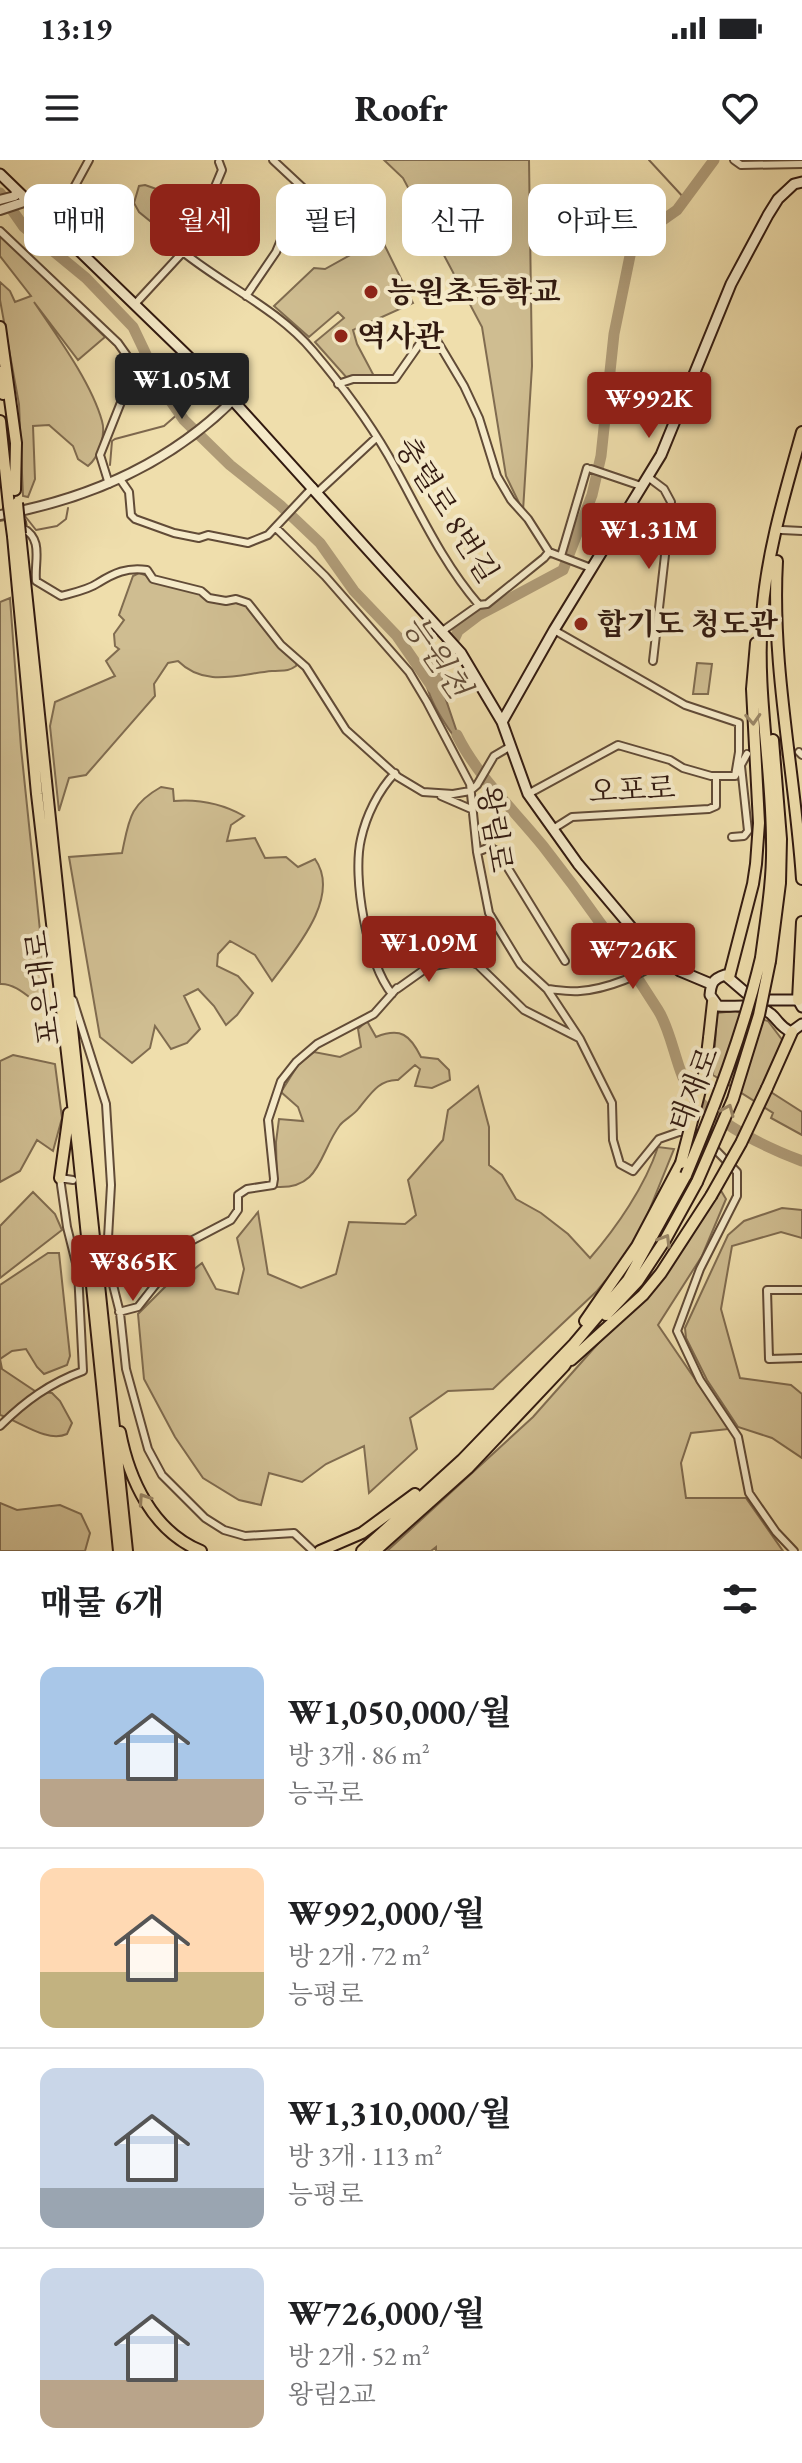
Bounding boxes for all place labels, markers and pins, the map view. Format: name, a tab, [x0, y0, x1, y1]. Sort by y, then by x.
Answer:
place label: 능원초등학교	[387, 272, 561, 311]
marker: 능원초등학교	[362, 283, 380, 301]
place label: 역사관	[357, 316, 444, 355]
marker: 역사관	[332, 327, 350, 345]
pin: ₩1.05M	[117, 353, 247, 421]
pin: ₩992K	[593, 372, 705, 440]
pin: ₩1.31M	[584, 503, 714, 571]
place label: 합기도 청도관	[597, 604, 778, 643]
marker: 합기도 청도관	[572, 615, 590, 633]
pin: ₩1.09M	[364, 916, 494, 984]
pin: ₩726K	[577, 923, 689, 991]
pin: ₩865K	[77, 1235, 189, 1303]

